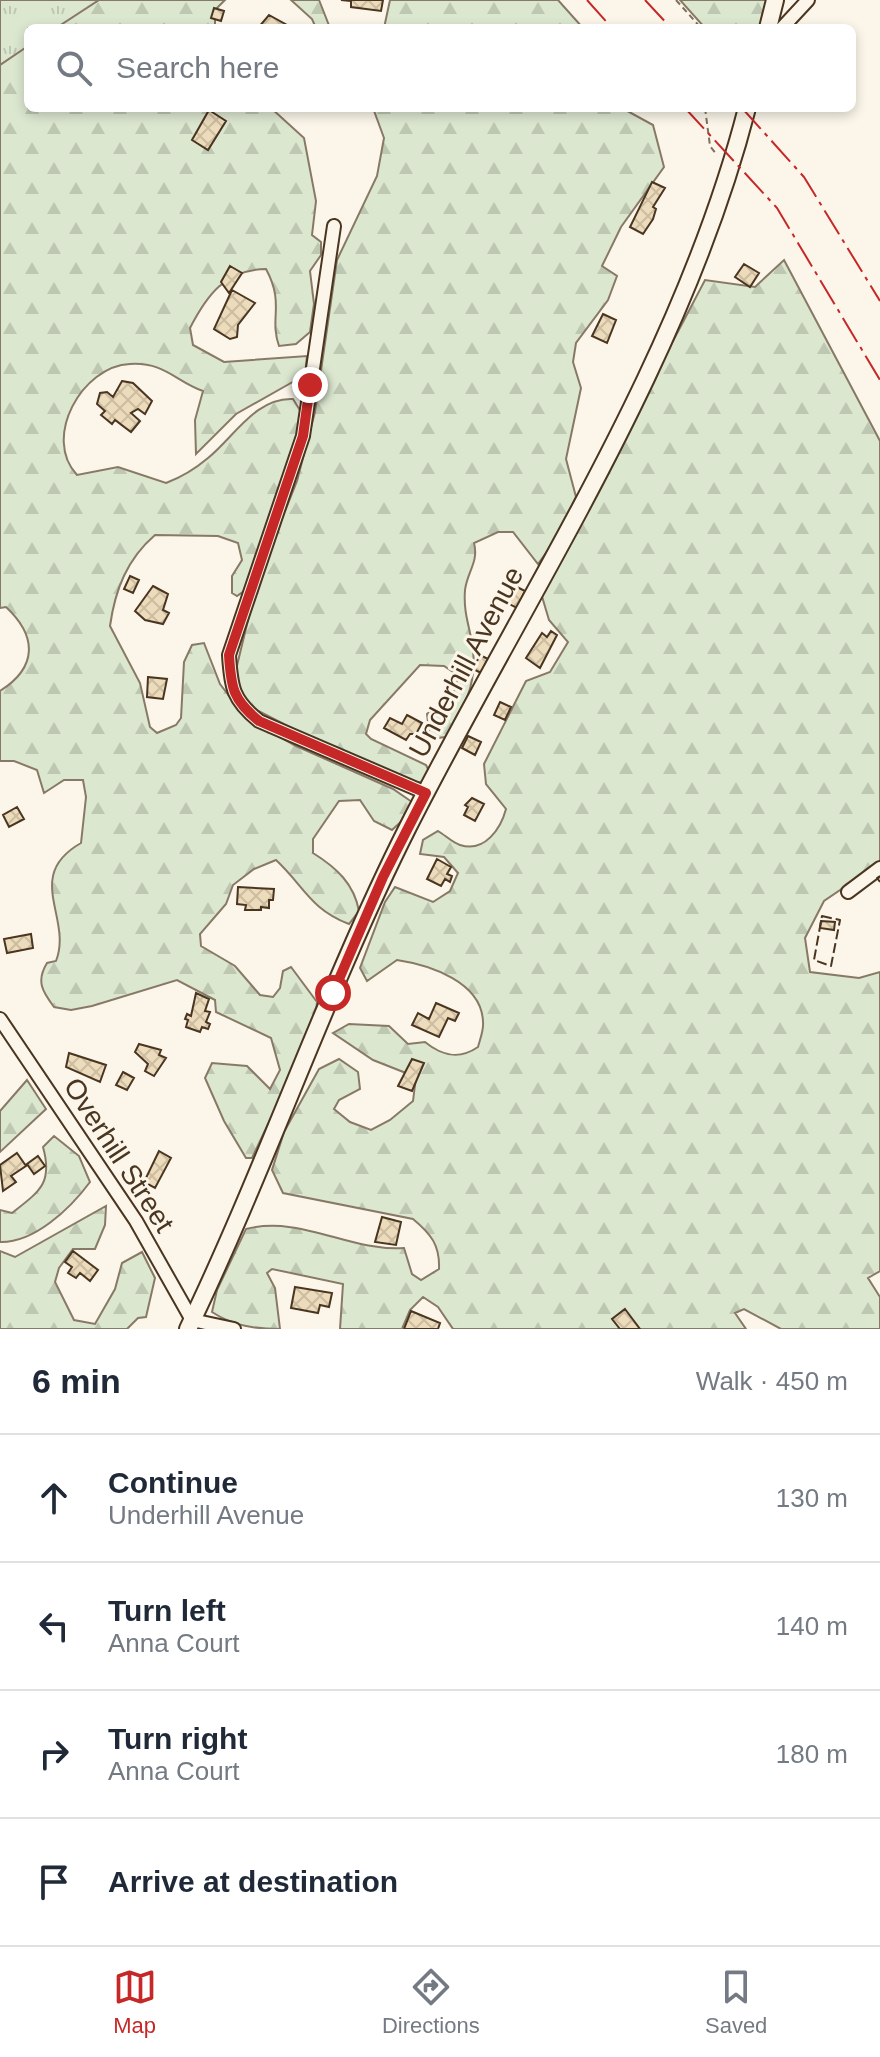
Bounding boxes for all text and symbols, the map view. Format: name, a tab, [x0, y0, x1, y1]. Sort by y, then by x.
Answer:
search box	[24, 24, 856, 112]
icon: search	[52, 46, 96, 90]
text: Search here	[116, 51, 279, 84]
route end	[292, 367, 328, 403]
street label: Underhill Avenue	[403, 561, 529, 763]
route start	[315, 975, 351, 1011]
street label: Overhill Street	[58, 1072, 180, 1238]
text: 6 min	[32, 1362, 121, 1400]
text: Walk · 450 m	[696, 1366, 848, 1396]
text: Continue	[108, 1466, 238, 1499]
icon: ahead	[32, 1476, 76, 1520]
text: 130 m	[776, 1483, 848, 1513]
text: Underhill Avenue	[108, 1500, 304, 1530]
text: Turn left	[108, 1594, 226, 1627]
icon: left	[32, 1604, 76, 1648]
text: 140 m	[776, 1611, 848, 1641]
text: Anna Court	[108, 1628, 240, 1658]
text: Turn right	[108, 1722, 247, 1755]
icon: right	[32, 1732, 76, 1776]
text: 180 m	[776, 1739, 848, 1769]
text: Anna Court	[108, 1756, 240, 1786]
icon: arrive	[32, 1860, 76, 1904]
text: Arrive at destination	[108, 1865, 398, 1898]
tab: Map	[113, 1965, 157, 2039]
tab: Directions	[382, 1965, 480, 2039]
tab: Saved	[705, 1965, 767, 2039]

